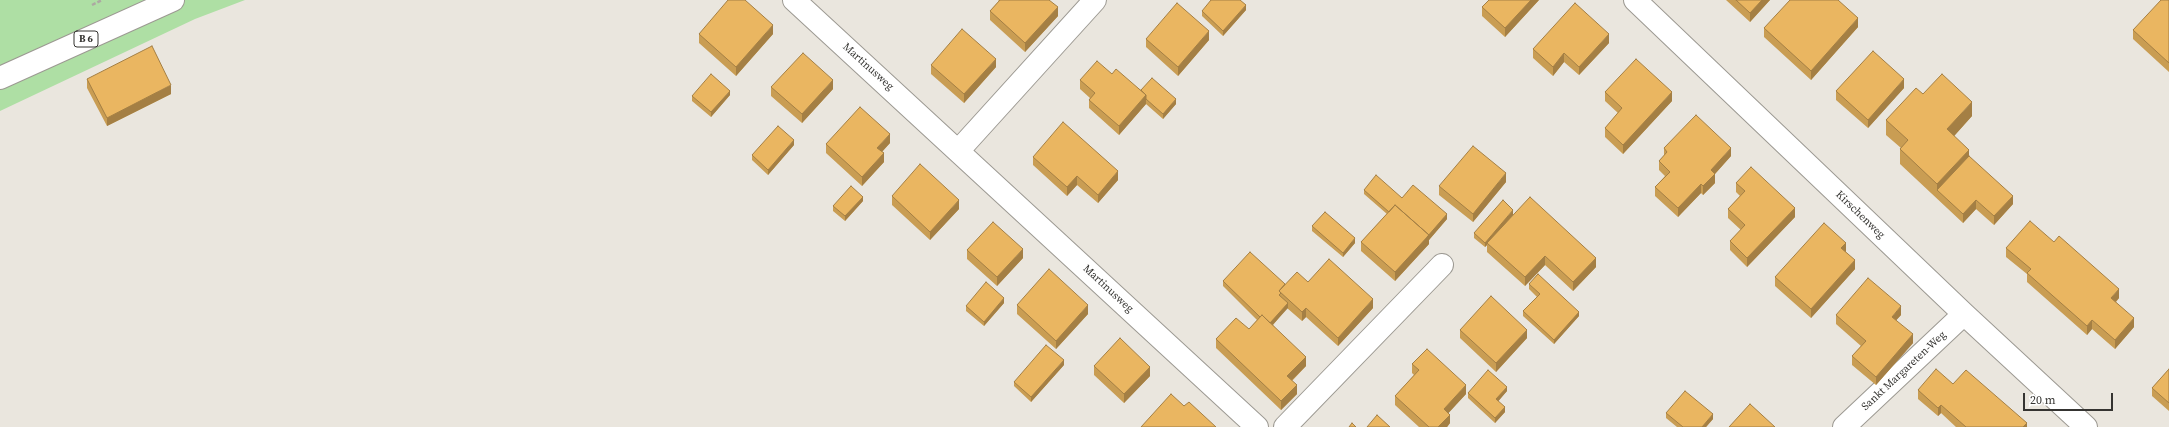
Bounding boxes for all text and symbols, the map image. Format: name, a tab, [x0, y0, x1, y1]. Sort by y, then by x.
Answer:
road number: B 6	[74, 31, 98, 47]
street label: Martinusweg	[840, 41, 896, 93]
street label: Kirschenweg	[1833, 188, 1887, 242]
street label: Martinusweg	[1080, 262, 1136, 316]
street label: Sankt Margareten-Weg	[1859, 328, 1949, 414]
scale bar	[2025, 385, 2115, 411]
text: 20 m	[2030, 392, 2056, 408]

